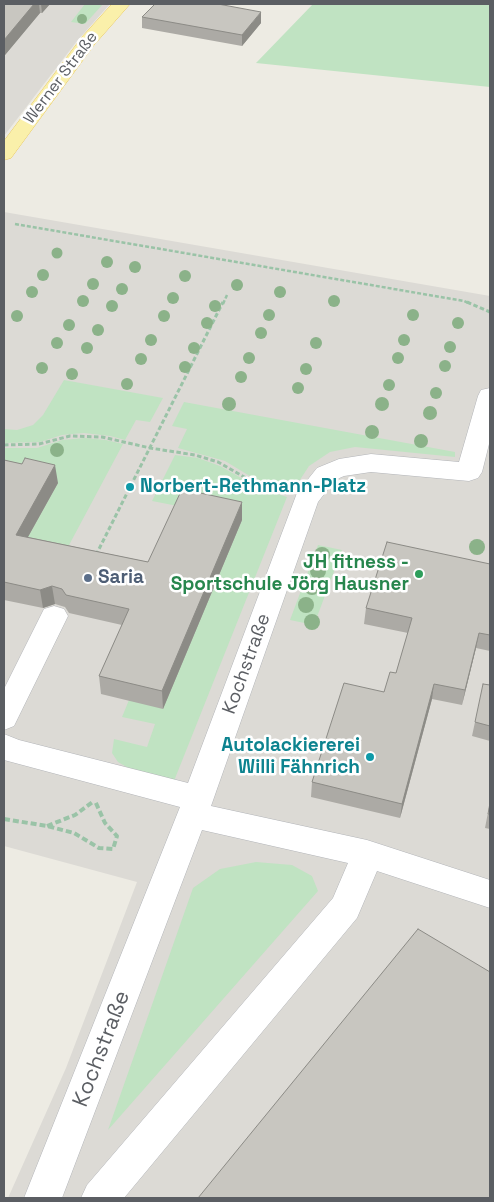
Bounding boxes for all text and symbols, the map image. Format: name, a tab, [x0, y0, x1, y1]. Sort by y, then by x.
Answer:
street label: Werner Straße	[20, 28, 102, 128]
place label: Norbert-Rethmann-Platz	[140, 476, 366, 498]
marker: Norbert-Rethmann-Platz	[124, 481, 136, 493]
place label: JH fitness - Sportschule Jörg Hausner	[171, 552, 409, 596]
place label: Saria	[98, 567, 144, 589]
marker: JH fitness - Sportschule Jörg Hausner	[413, 568, 425, 580]
marker: Saria	[82, 572, 94, 584]
street label: Kochstraße	[218, 611, 276, 717]
place label: Autolackiererei Willi Fähnrich	[221, 735, 360, 779]
marker: Autolackiererei Willi Fähnrich	[364, 751, 376, 763]
street label: Kochstraße	[68, 987, 136, 1111]

